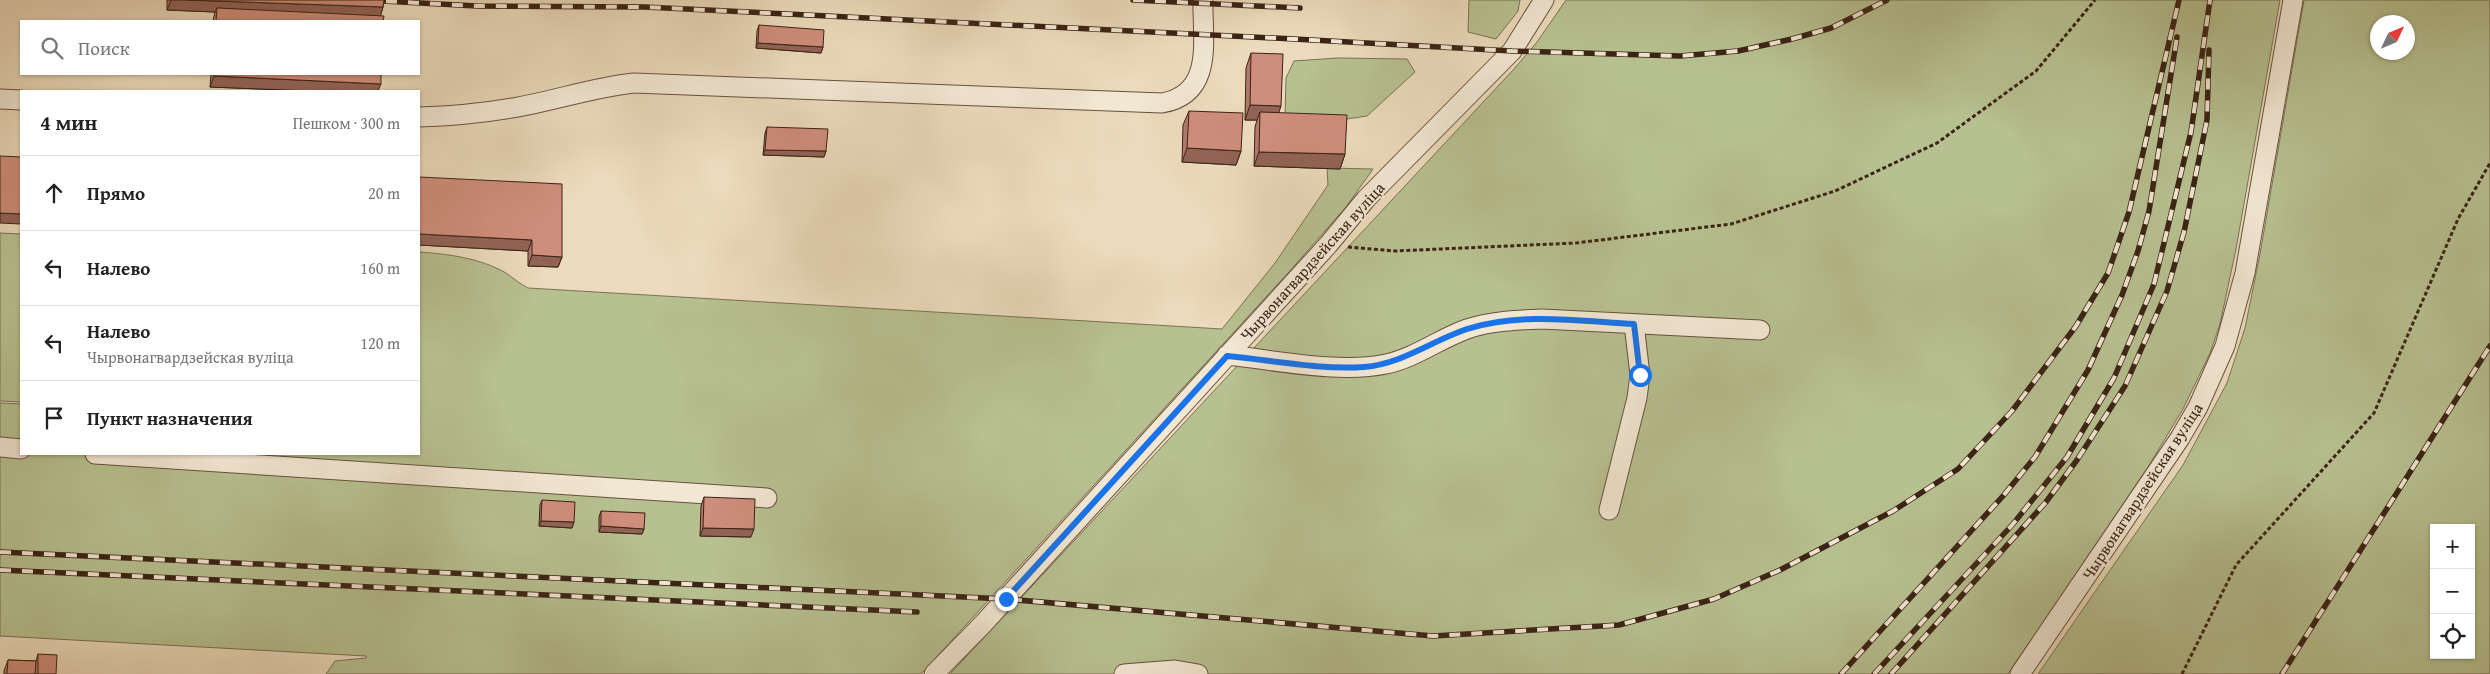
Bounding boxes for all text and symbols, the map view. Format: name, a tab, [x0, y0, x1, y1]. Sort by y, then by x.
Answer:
north arrow	[2370, 15, 2415, 60]
search box	[20, 20, 420, 75]
icon: search	[38, 34, 66, 62]
text: Поиск	[78, 34, 130, 62]
text: 4 мин	[40, 107, 97, 138]
text: Пешком · 300 m	[293, 111, 400, 135]
street label: Чырвонагвардзейская вуліца	[1234, 176, 1390, 346]
icon: ahead	[40, 179, 68, 207]
text: Прямо	[87, 179, 145, 207]
text: 20 m	[368, 181, 400, 205]
icon: left	[40, 254, 68, 282]
text: Налево	[87, 254, 150, 282]
text: 160 m	[360, 256, 400, 280]
text: Налево	[87, 317, 150, 345]
icon: left	[40, 329, 68, 357]
text: 120 m	[360, 331, 400, 355]
text: Чырвонагвардзейская вуліца	[87, 345, 294, 369]
route start	[1629, 364, 1652, 387]
street label: Чырвонагвардзейская вуліца	[2076, 397, 2209, 584]
icon: arrive	[40, 404, 68, 432]
text: Пункт назначения	[87, 404, 253, 432]
map controls	[2430, 524, 2475, 659]
button: +	[2430, 524, 2475, 569]
button: −	[2430, 569, 2475, 614]
route end	[995, 588, 1018, 611]
button: locate	[2430, 614, 2475, 659]

